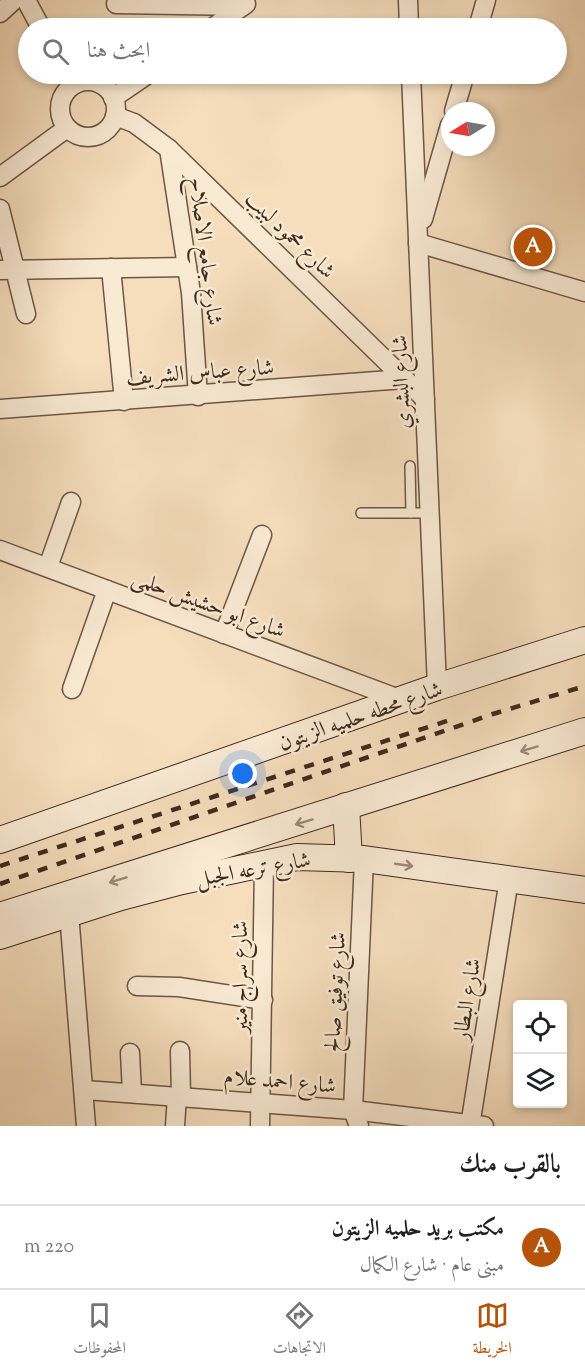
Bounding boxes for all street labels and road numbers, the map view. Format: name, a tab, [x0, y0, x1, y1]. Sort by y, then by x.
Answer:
street label: شارع جامع الاصلاح	[178, 175, 229, 328]
street label: شارع محمود لبيب	[236, 185, 341, 288]
street label: شارع البشري	[385, 334, 421, 430]
street label: شارع عباس الشريف	[125, 353, 275, 395]
street label: شارع ابو حشيش حلمى	[127, 563, 289, 648]
street label: شارع محطه حلميه الزيتون	[275, 675, 447, 761]
street label: شارع ترعه الجبل	[194, 845, 313, 897]
street label: شارع سراج منير	[226, 921, 259, 1035]
street label: شارع توفيق صالح	[318, 931, 357, 1053]
street label: شارع البطار	[446, 956, 491, 1045]
street label: شارع احمد علام	[222, 1062, 337, 1105]

